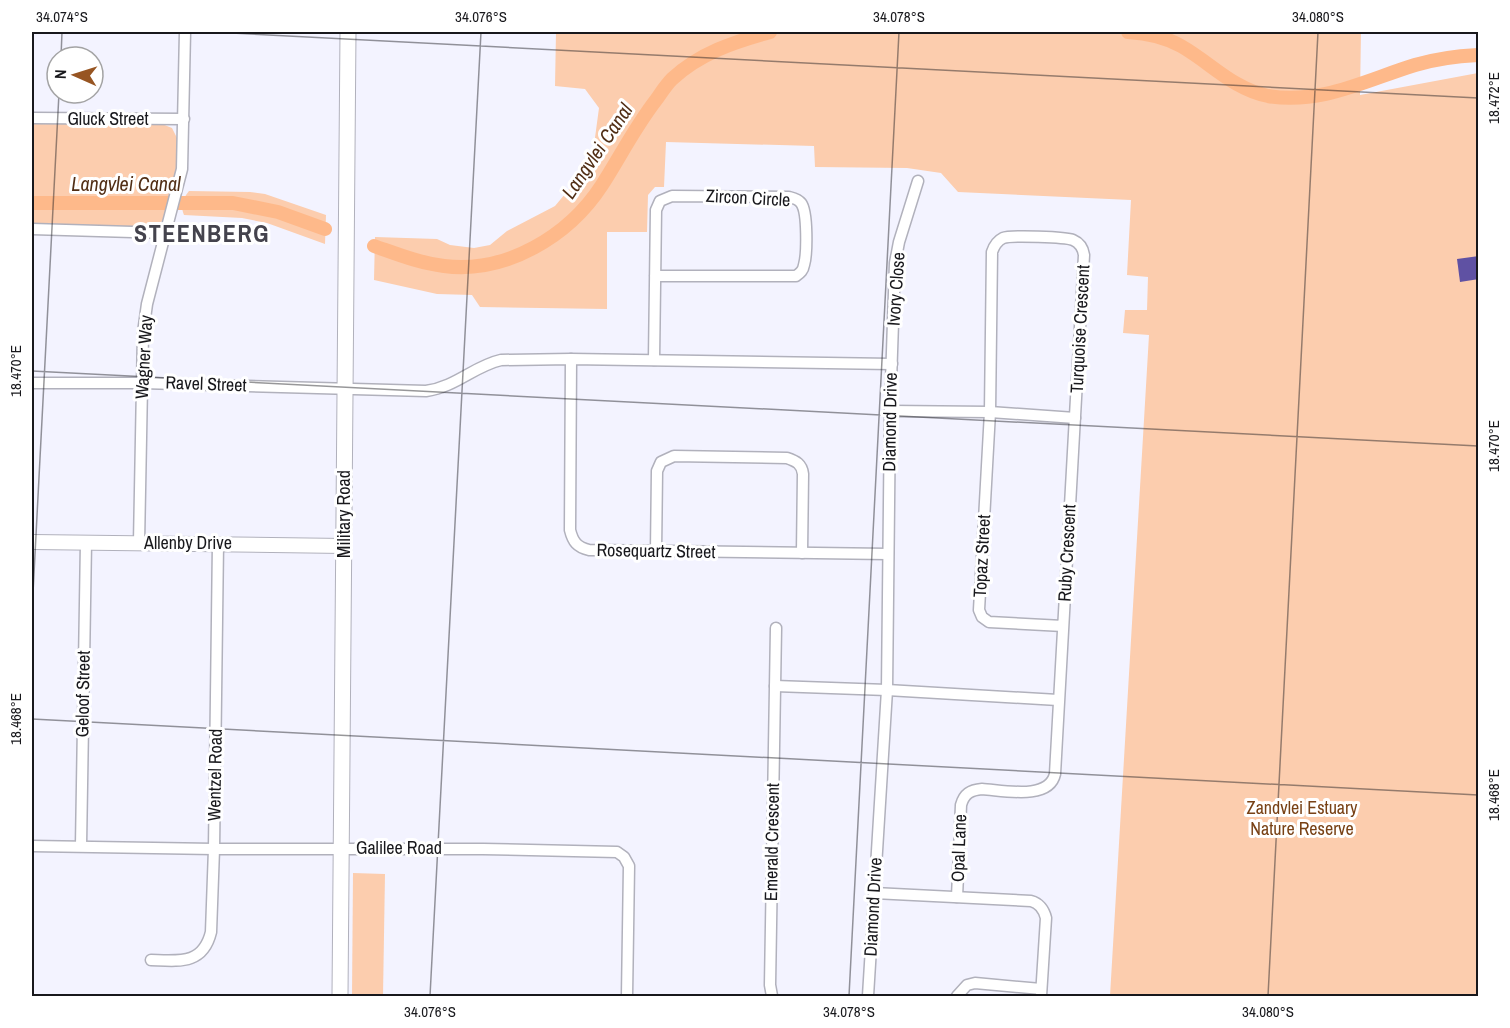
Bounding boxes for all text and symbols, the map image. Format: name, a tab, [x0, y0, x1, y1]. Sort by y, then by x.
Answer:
text: 34.074°S	[36, 6, 88, 27]
text: 34.076°S	[455, 6, 507, 27]
text: 34.078°S	[873, 6, 925, 27]
text: 34.080°S	[1292, 6, 1344, 27]
north arrow	[45, 45, 105, 105]
text: N	[49, 69, 71, 80]
text: 18.472°E	[1483, 72, 1504, 124]
water label: Langvlei Canal	[555, 98, 639, 204]
street label: Gluck Street	[67, 106, 149, 131]
water label: Langvlei Canal	[71, 170, 181, 197]
street label: Zircon Circle	[705, 183, 791, 212]
district label: STEENBERG	[134, 217, 270, 249]
street label: Ivory Close	[880, 251, 911, 327]
street label: Turquoise Crescent	[1064, 264, 1095, 394]
street label: Wagner Way	[129, 314, 158, 400]
text: 18.470°E	[5, 345, 26, 397]
street label: Ravel Street	[165, 370, 247, 397]
street label: Diamond Drive	[876, 372, 903, 472]
text: 18.470°E	[1483, 420, 1504, 472]
street label: Military Road	[331, 470, 356, 558]
street label: Ruby Crescent	[1051, 504, 1082, 602]
street label: Topaz Street	[967, 514, 996, 598]
street label: Allenby Drive	[143, 530, 232, 555]
street label: Rosequartz Street	[596, 537, 716, 564]
street label: Geloof Street	[69, 650, 96, 738]
text: 18.468°E	[5, 693, 26, 745]
street label: Wentzel Road	[201, 729, 228, 821]
text: 18.468°E	[1483, 769, 1504, 821]
street label: Emerald Crescent	[758, 783, 785, 901]
park label: Zandvlei Estuary Nature Reserve	[1247, 795, 1358, 841]
street label: Opal Lane	[945, 814, 972, 882]
street label: Galilee Road	[356, 835, 442, 860]
street label: Diamond Drive	[857, 857, 888, 957]
text: 34.076°S	[404, 1001, 456, 1022]
text: 34.078°S	[823, 1001, 875, 1022]
text: 34.080°S	[1242, 1001, 1294, 1022]

